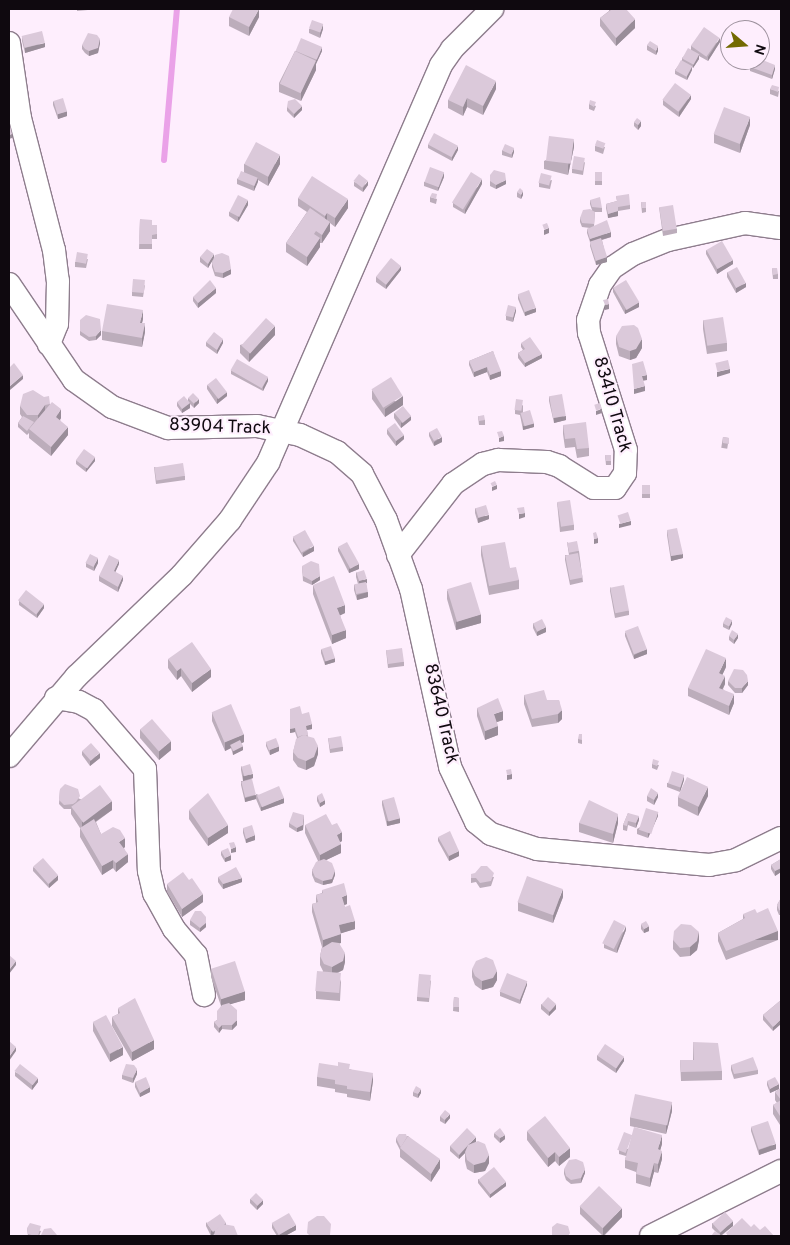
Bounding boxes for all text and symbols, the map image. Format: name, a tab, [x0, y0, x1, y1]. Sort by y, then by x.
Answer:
north arrow	[720, 20, 770, 70]
text: N	[749, 42, 768, 57]
street label: 83410 Track	[587, 354, 635, 456]
street label: 83904 Track	[168, 415, 272, 441]
street label: 83640 Track	[418, 661, 462, 767]

